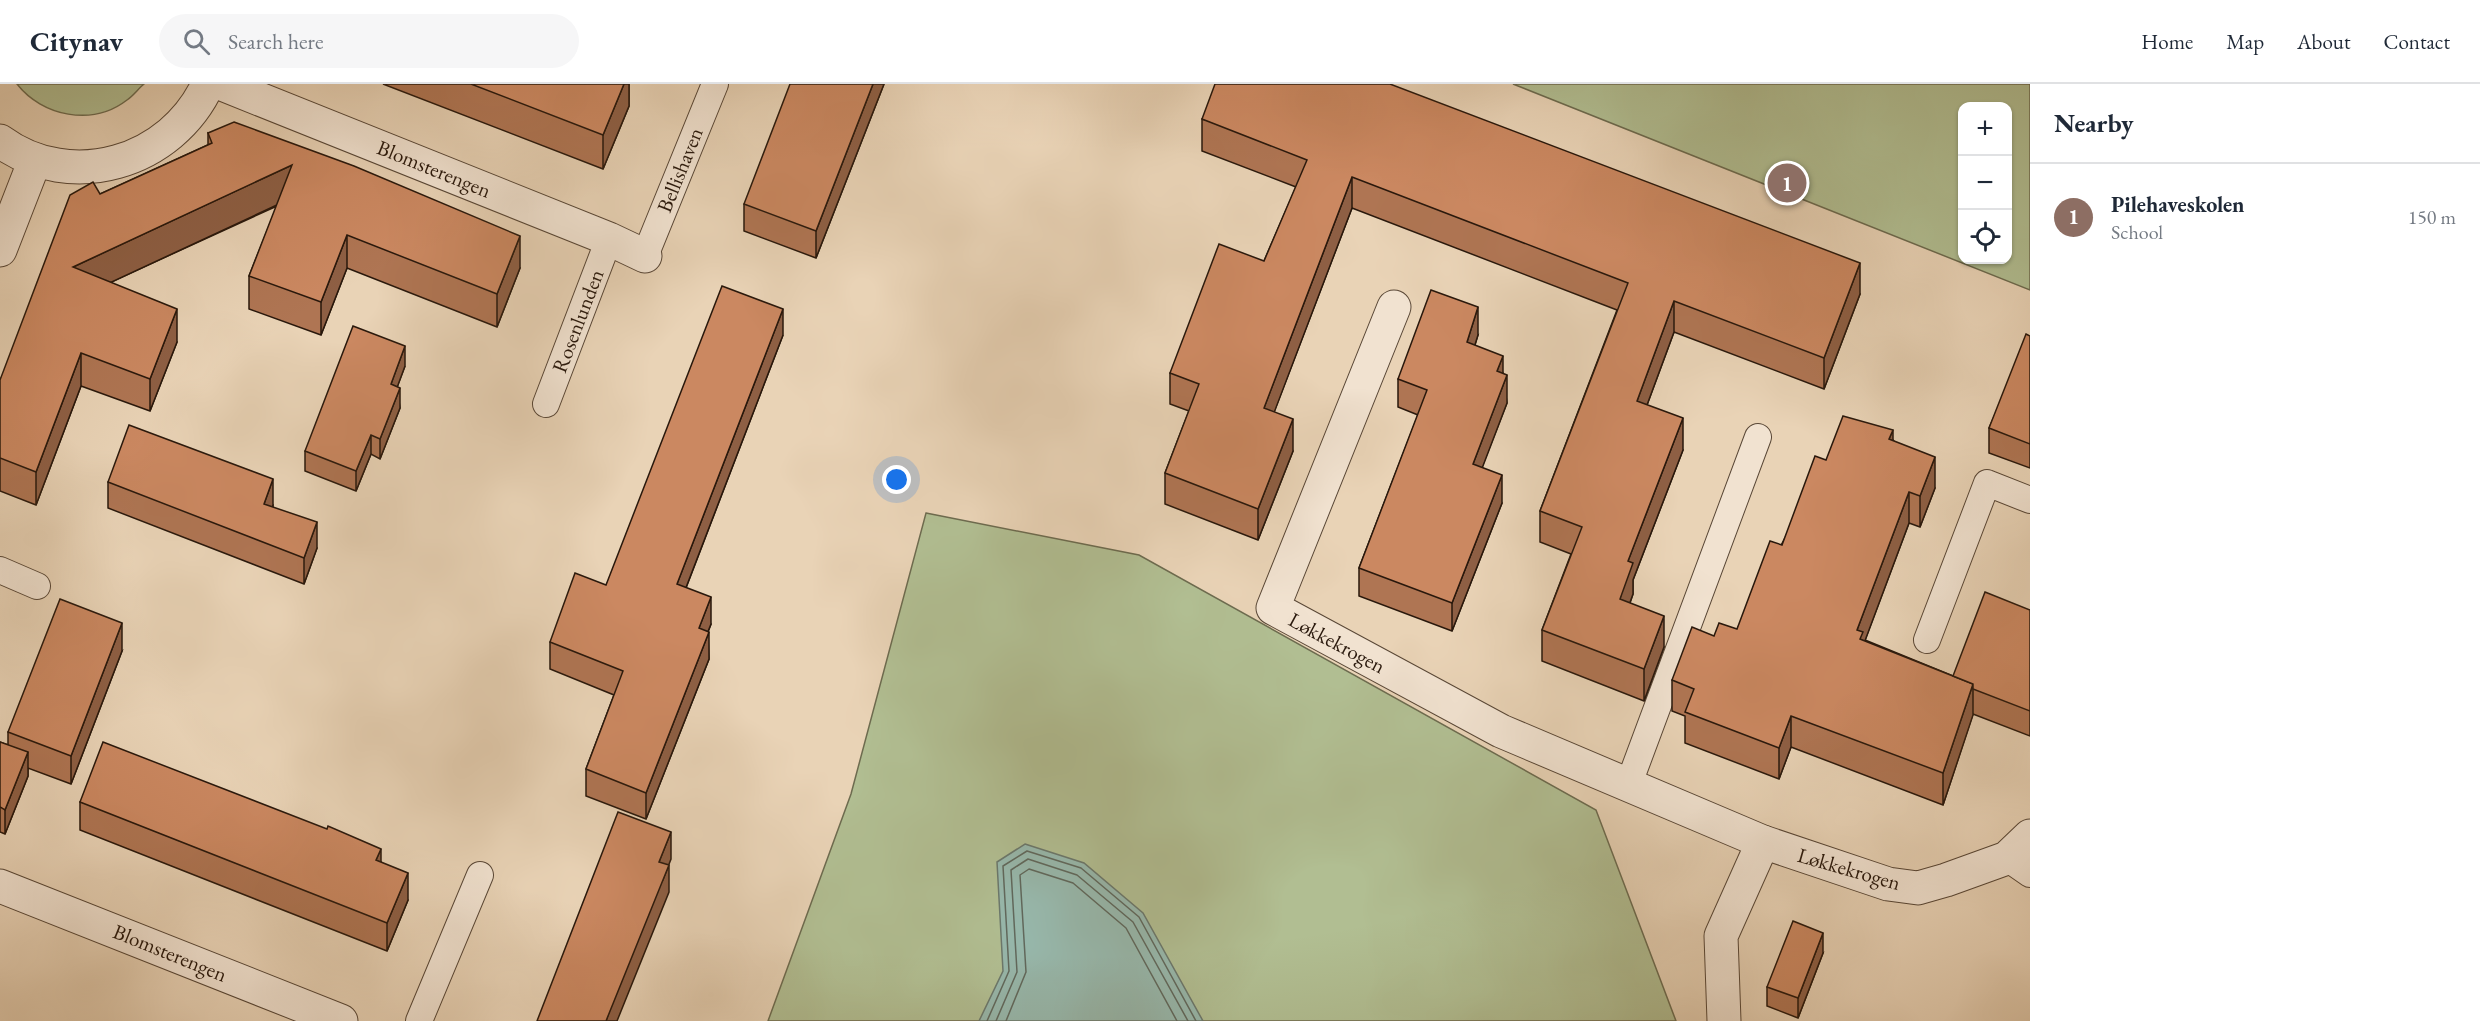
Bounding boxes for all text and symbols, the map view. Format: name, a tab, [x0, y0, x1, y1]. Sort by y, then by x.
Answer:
search box	[159, 14, 579, 68]
text: Citynav	[30, 23, 123, 59]
icon: search	[180, 25, 213, 58]
text: Search here	[228, 27, 324, 56]
text: Home	[2141, 28, 2193, 55]
text: Map	[2226, 28, 2264, 55]
text: About	[2297, 28, 2350, 55]
text: Contact	[2383, 28, 2450, 55]
map controls	[1958, 102, 2012, 264]
button: +	[1958, 102, 2012, 156]
text: Nearby	[2054, 106, 2134, 140]
street label: Bellishaven	[650, 123, 709, 216]
street label: Blomsterengen	[373, 133, 495, 204]
button: −	[1958, 156, 2012, 210]
pin: 1	[1768, 160, 1806, 206]
text: Pilehaveskolen	[2111, 190, 2245, 219]
text: 1	[2068, 204, 2079, 230]
text: 150 m	[2408, 204, 2456, 230]
button: locate	[1958, 210, 2012, 264]
text: School	[2111, 219, 2163, 245]
street label: Rosenlunden	[545, 265, 610, 376]
your location	[882, 465, 911, 494]
street label: Løkkekrogen	[1284, 606, 1390, 679]
street label: Løkkekrogen	[1795, 841, 1904, 896]
street label: Blomsterengen	[109, 917, 231, 988]

